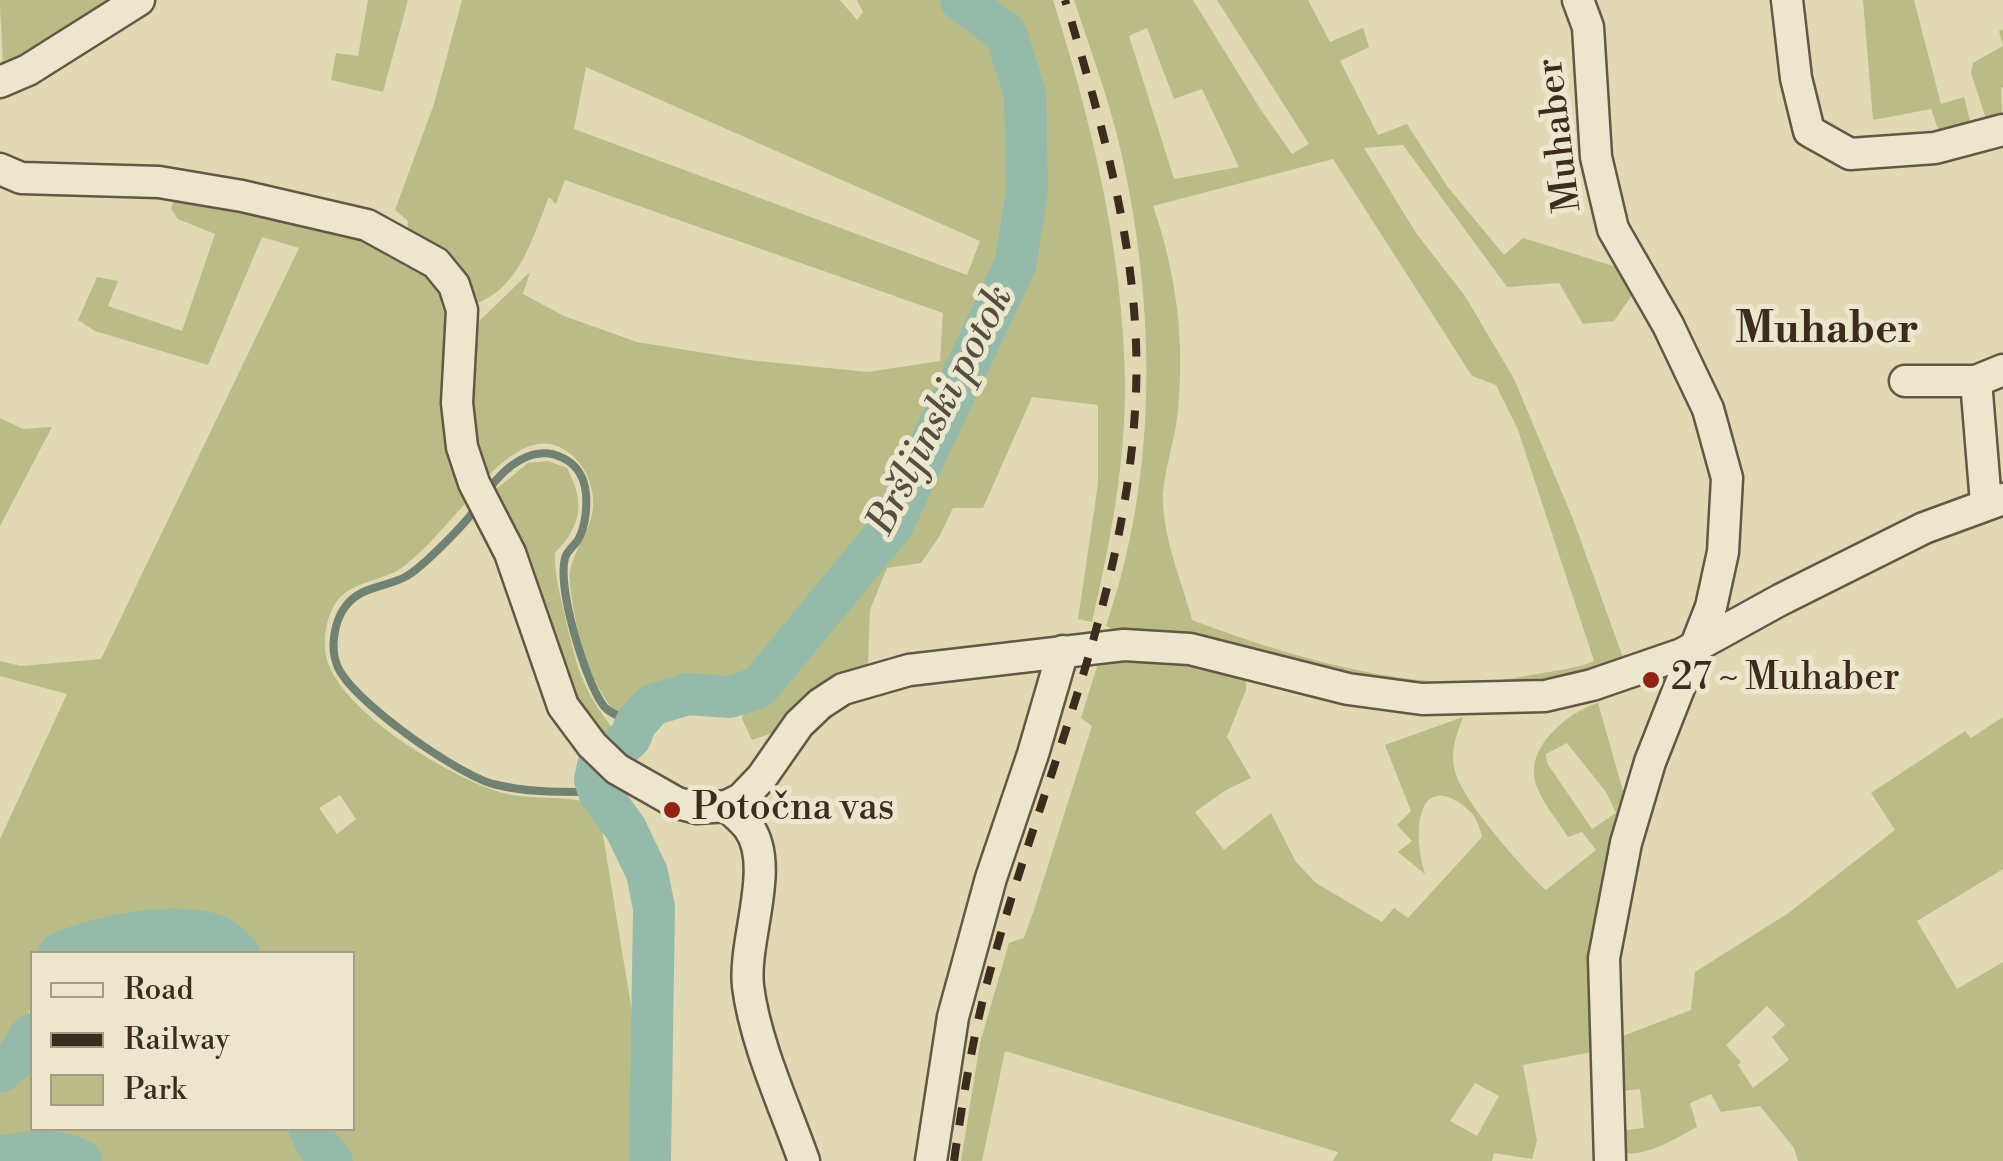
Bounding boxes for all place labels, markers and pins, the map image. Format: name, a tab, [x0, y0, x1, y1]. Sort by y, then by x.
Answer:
place label: 27 ~ Muhaber	[1671, 657, 1900, 703]
marker: 27 ~ Muhaber	[1640, 669, 1662, 691]
place label: Potočna vas	[692, 787, 894, 833]
marker: Potočna vas	[661, 799, 683, 821]

